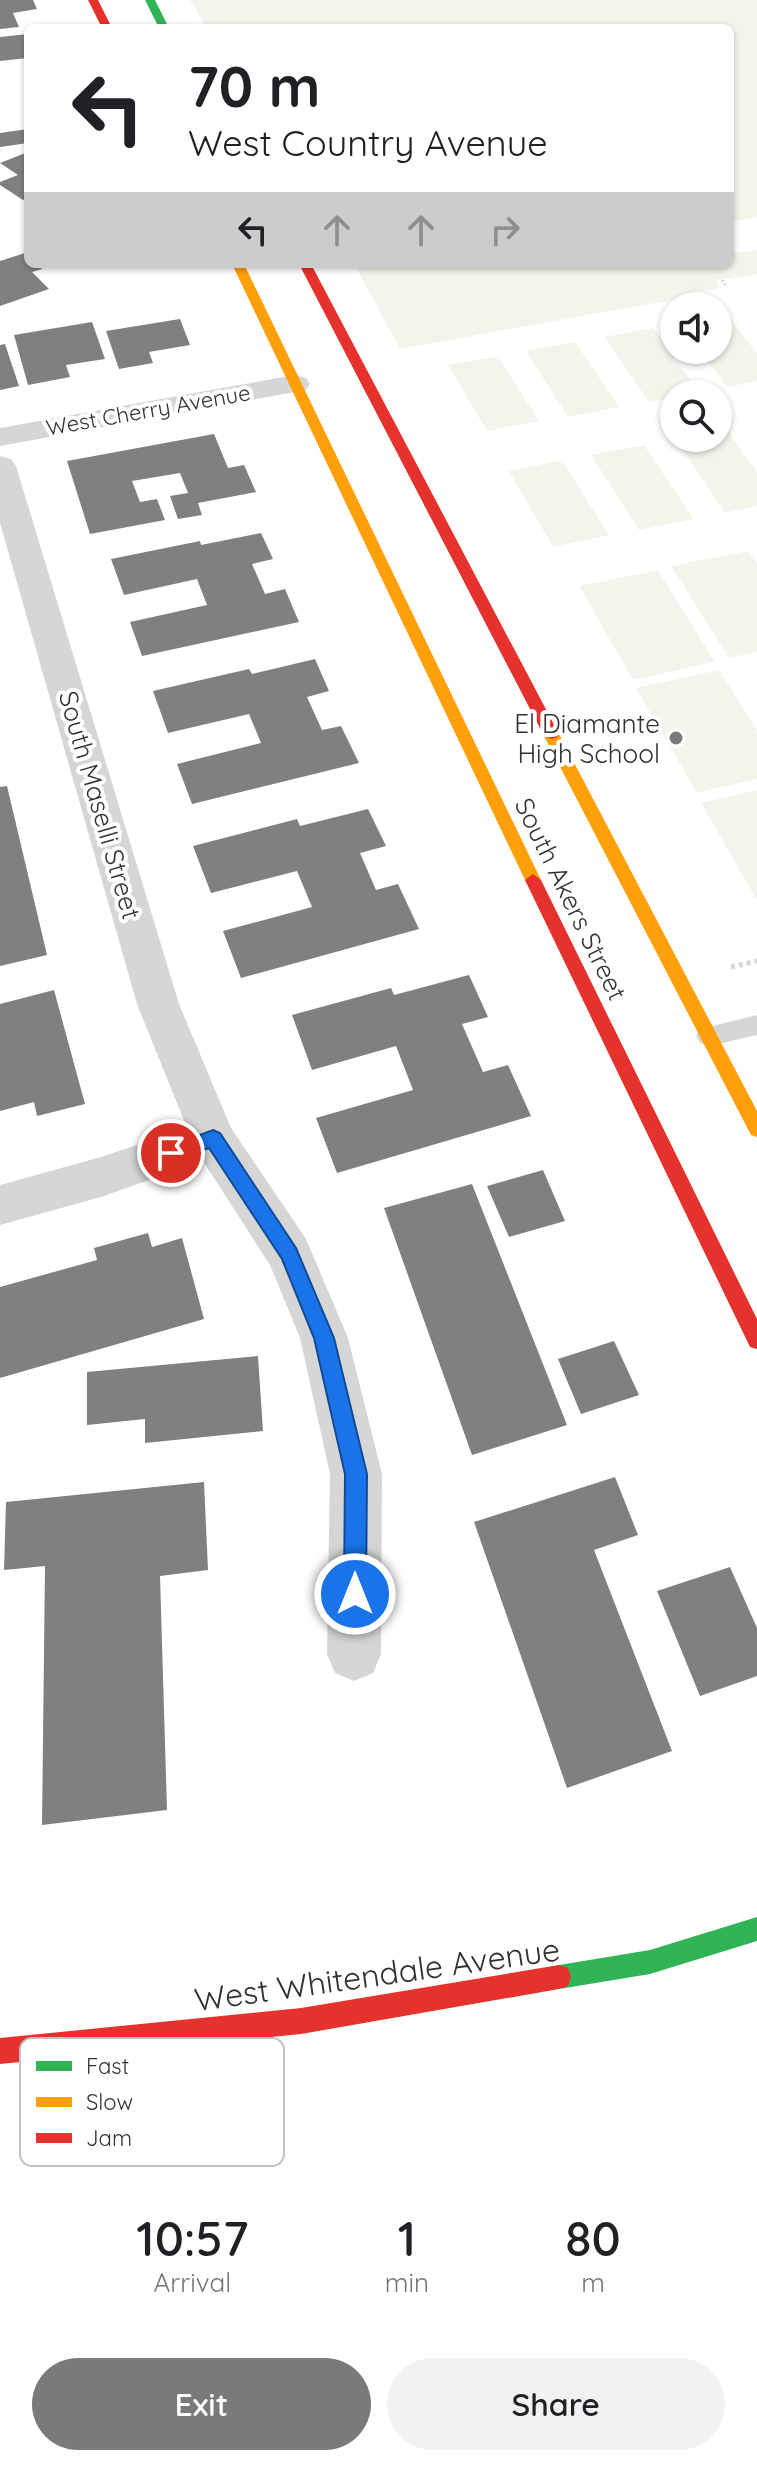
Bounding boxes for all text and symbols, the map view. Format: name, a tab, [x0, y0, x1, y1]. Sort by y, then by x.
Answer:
text: 70 m	[188, 51, 320, 121]
icon: left	[56, 56, 160, 160]
text: West Country Avenue	[188, 120, 548, 165]
icon: left	[231, 208, 275, 252]
icon: ahead	[315, 208, 359, 252]
icon: ahead	[399, 208, 443, 252]
icon: right	[483, 208, 527, 252]
map controls	[660, 292, 732, 452]
button: sound	[660, 292, 732, 364]
street label: West Cherry Avenue	[44, 378, 252, 442]
button: search	[660, 380, 732, 452]
street label: South Maselli Street	[52, 687, 148, 923]
place label: El Diamante High School	[514, 707, 660, 770]
marker: El Diamante High School	[667, 729, 685, 747]
street label: South Akers Street	[508, 792, 634, 1006]
pin	[137, 1119, 205, 1187]
icon: arrive	[149, 1131, 193, 1175]
position arrow	[313, 1552, 397, 1636]
street label: West Whitendale Avenue	[192, 1929, 562, 2019]
legend	[20, 2038, 284, 2166]
text: Fast	[86, 2052, 129, 2080]
text: Slow	[86, 2088, 133, 2116]
text: Jam	[86, 2124, 132, 2152]
text: 10:57	[136, 2208, 249, 2268]
text: 1	[398, 2208, 416, 2268]
text: 80	[565, 2208, 621, 2268]
text: Arrival	[153, 2266, 231, 2299]
text: min	[385, 2266, 429, 2299]
text: m	[581, 2266, 605, 2299]
button: Exit	[32, 2358, 371, 2450]
button: Share	[387, 2358, 725, 2450]

